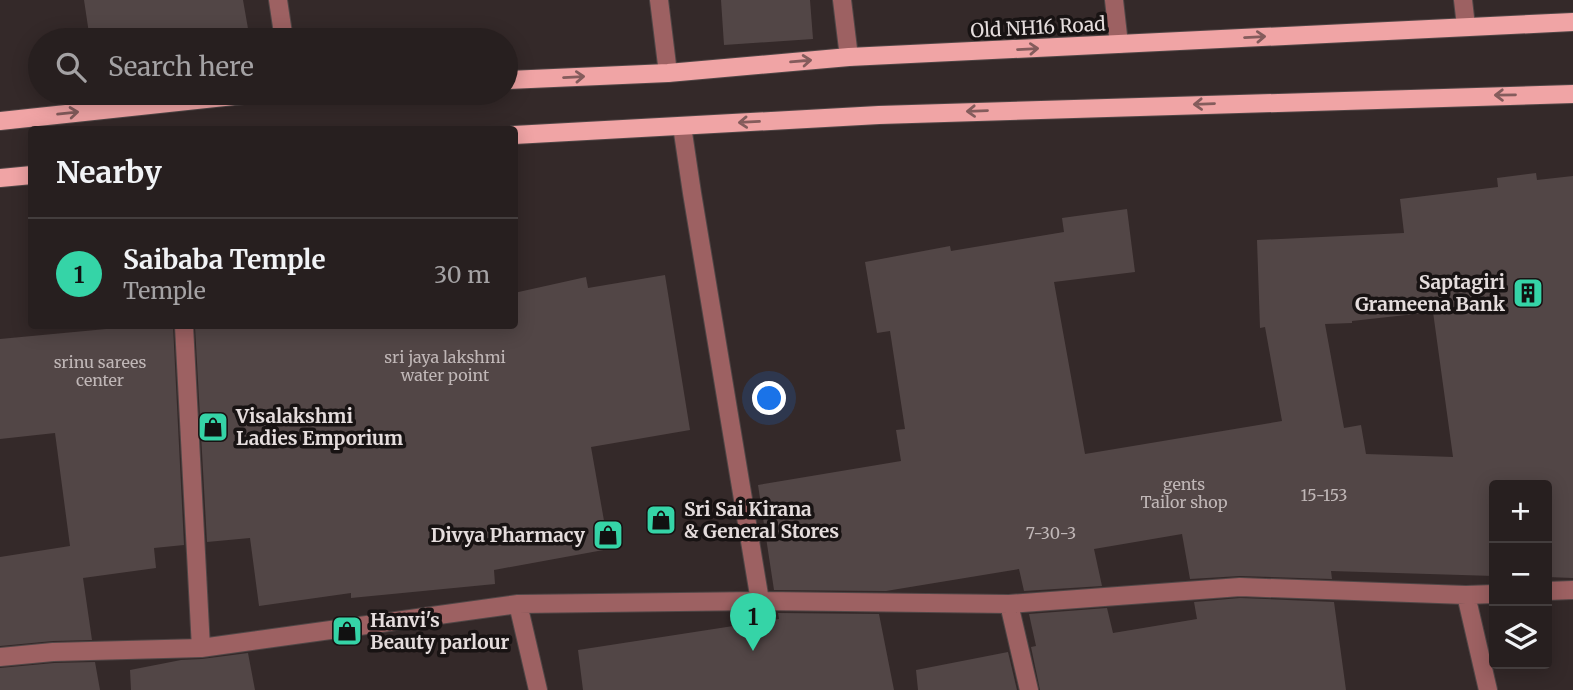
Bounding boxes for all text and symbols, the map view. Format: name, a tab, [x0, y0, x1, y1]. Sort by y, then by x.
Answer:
street label: Old NH16 Road	[970, 11, 1106, 43]
search box	[28, 28, 518, 105]
one-way arrow	[1243, 31, 1266, 44]
one-way arrow	[1016, 42, 1039, 55]
icon: search	[52, 48, 90, 86]
text: Search here	[108, 50, 254, 83]
one-way arrow	[789, 54, 812, 67]
one-way arrow	[562, 70, 585, 83]
one-way arrow	[1494, 89, 1517, 102]
one-way arrow	[1193, 98, 1216, 111]
one-way arrow	[965, 105, 988, 118]
one-way arrow	[56, 107, 79, 120]
one-way arrow	[739, 116, 761, 129]
text: Nearby	[56, 153, 162, 191]
text: Saibaba Temple	[123, 243, 326, 276]
text: 1	[74, 260, 84, 289]
text: 30 m	[434, 260, 490, 289]
place label: Saptagiri Grameena Bank	[1355, 270, 1506, 316]
text: Temple	[123, 276, 206, 305]
building icon: Saptagiri Grameena Bank	[1511, 276, 1545, 310]
house number: sri jaya lakshmi water point	[384, 347, 506, 385]
house number: srinu sarees center	[54, 352, 146, 390]
your location	[752, 381, 786, 415]
place label: Visalakshmi Ladies Emporium	[235, 404, 403, 450]
shop icon: Visalakshmi Ladies Emporium	[196, 410, 230, 444]
house number: gents Tailor shop	[1140, 474, 1228, 512]
map controls	[1489, 480, 1552, 669]
button: +	[1489, 480, 1552, 543]
house number: 15-153	[1300, 485, 1348, 505]
place label: Sri Sai Kirana & General Stores	[684, 497, 839, 543]
shop icon: Sri Sai Kirana & General Stores	[644, 503, 678, 537]
shop icon: Divya Pharmacy	[591, 518, 625, 552]
place label: Divya Pharmacy	[431, 523, 586, 547]
house number: 7-30-3	[1026, 523, 1076, 543]
button: −	[1489, 543, 1552, 606]
pin: 1	[730, 593, 776, 651]
button: layers	[1489, 606, 1552, 669]
place label: Hanvi's Beauty parlour	[370, 608, 510, 654]
shop icon: Hanvi's Beauty parlour	[330, 614, 364, 648]

